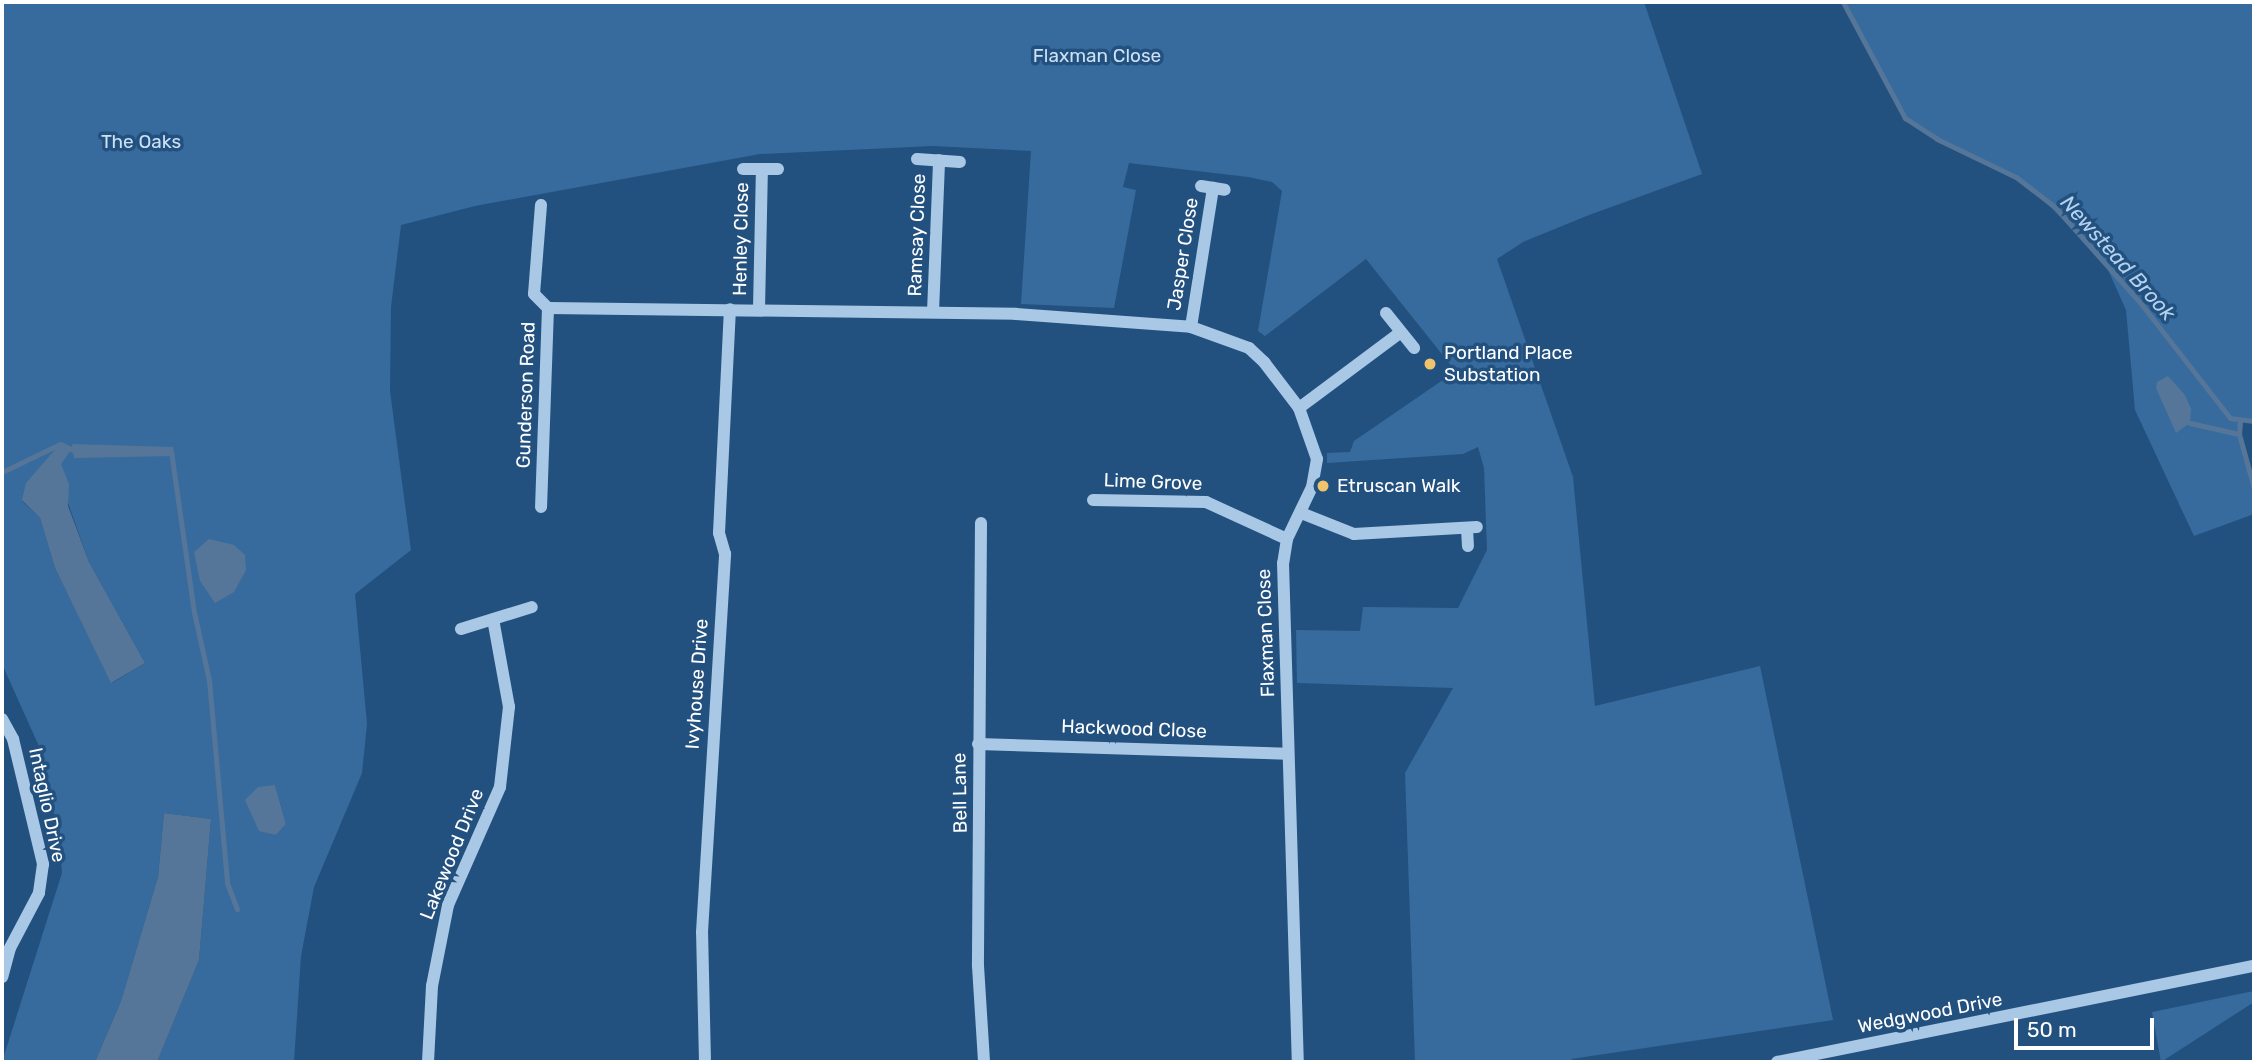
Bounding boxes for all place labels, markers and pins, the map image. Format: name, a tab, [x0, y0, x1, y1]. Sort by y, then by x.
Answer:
place label: Portland Place Substation	[1444, 342, 1573, 386]
marker: Portland Place Substation	[1422, 356, 1438, 372]
place label: Etruscan Walk	[1337, 475, 1461, 497]
marker: Etruscan Walk	[1315, 478, 1331, 494]

